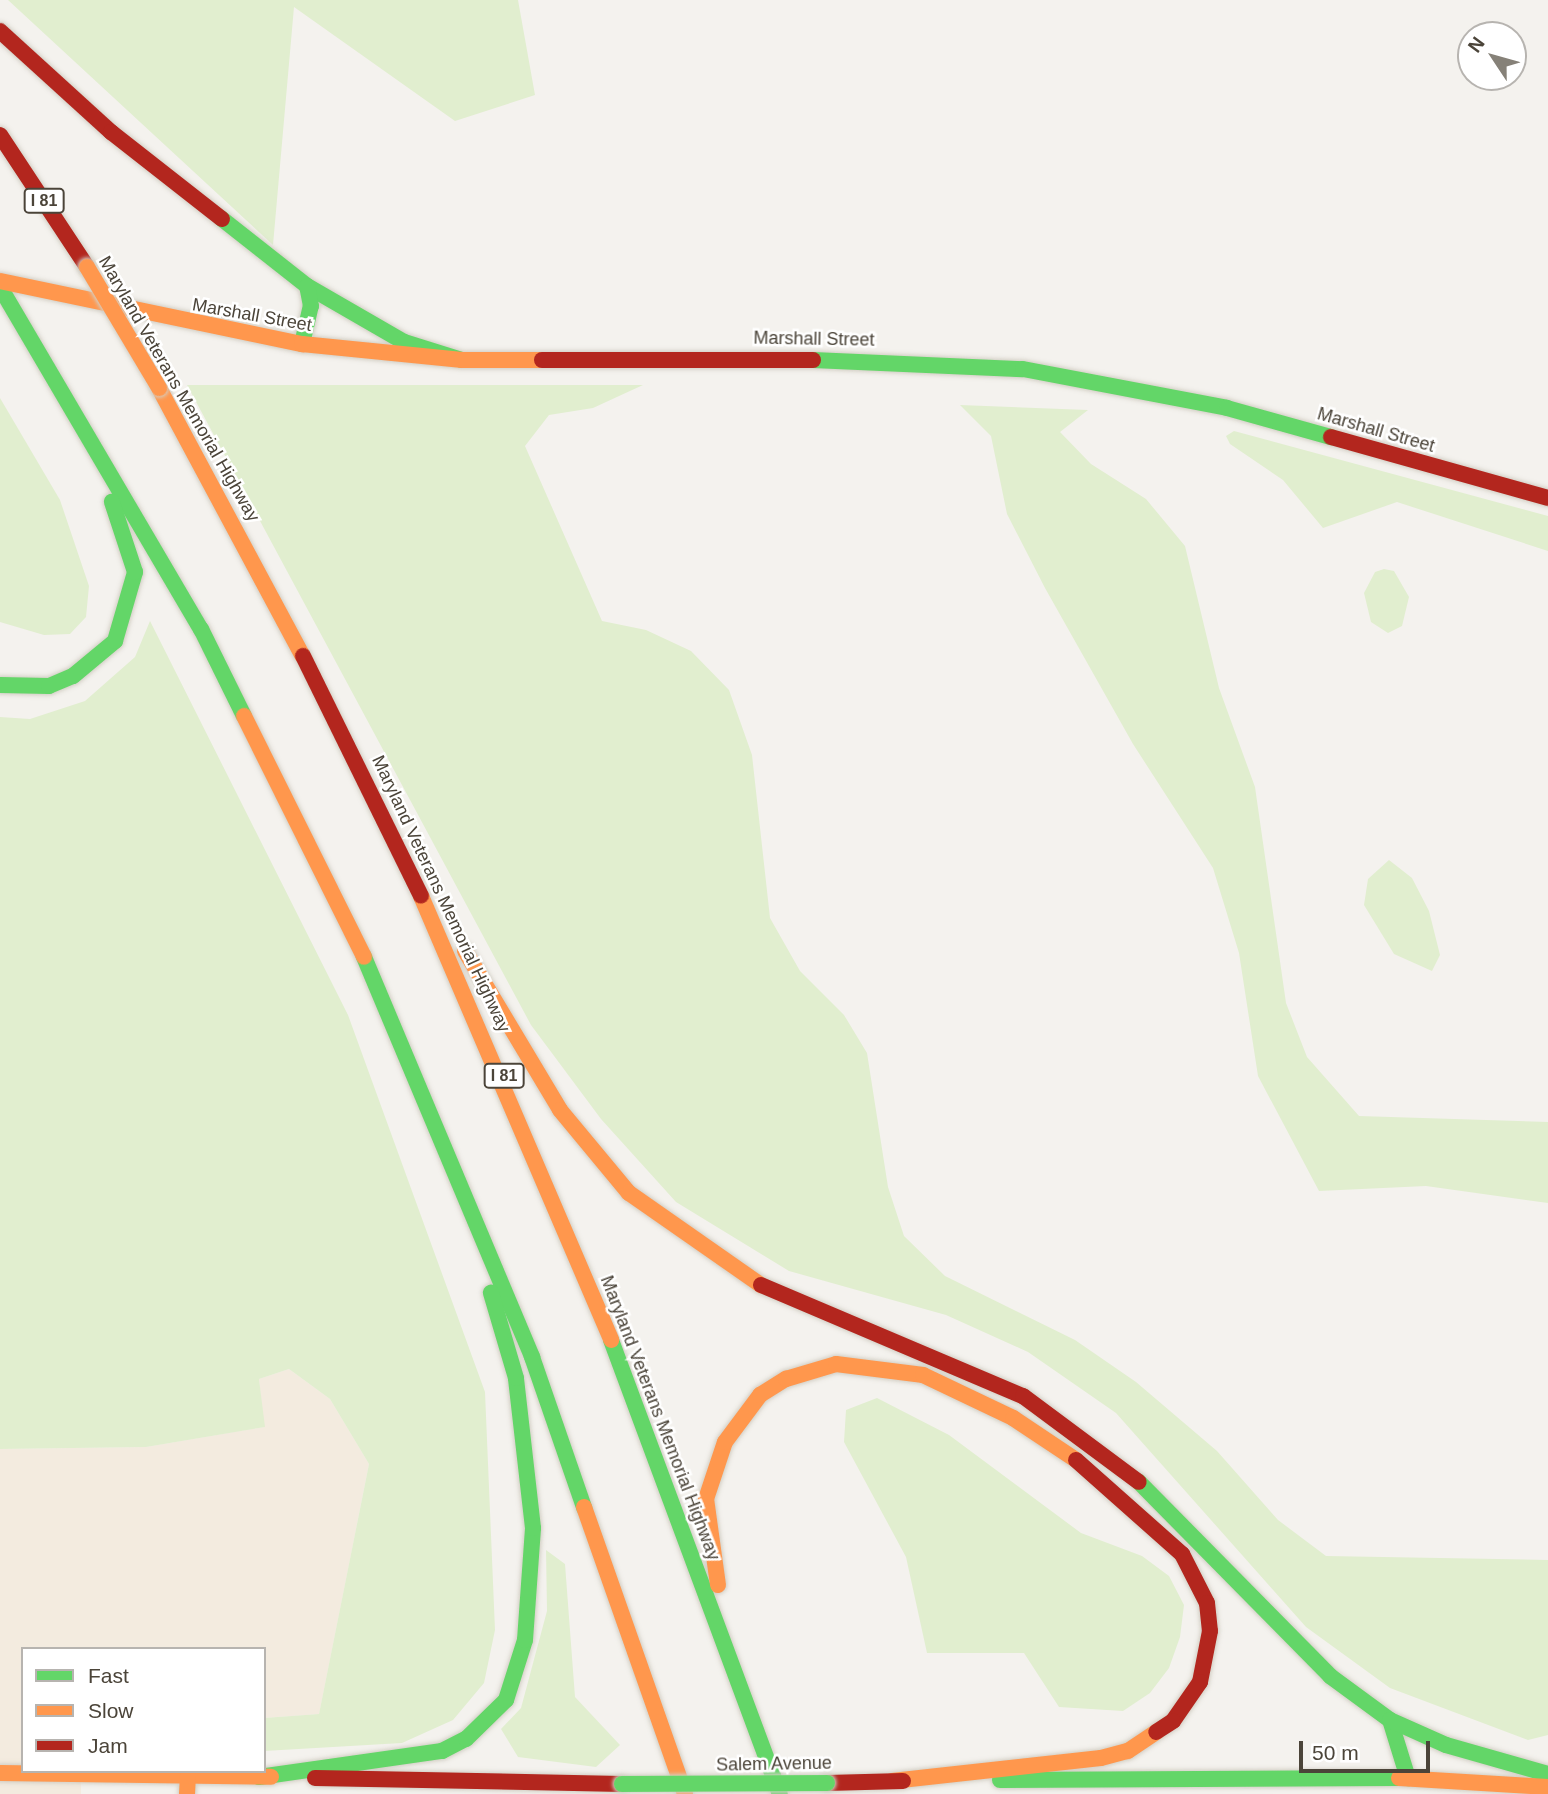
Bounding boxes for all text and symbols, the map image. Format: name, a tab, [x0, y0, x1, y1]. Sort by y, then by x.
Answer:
north arrow	[1457, 21, 1527, 91]
text: N	[1464, 33, 1489, 56]
road number: I 81	[23, 188, 65, 214]
street label: Maryland Veterans Memorial Highway	[94, 252, 264, 526]
street label: Marshall Street	[191, 294, 313, 336]
street label: Marshall Street	[753, 327, 875, 351]
street label: Marshall Street	[1315, 403, 1437, 457]
street label: Maryland Veterans Memorial Highway	[367, 752, 515, 1036]
road number: I 81	[483, 1064, 525, 1088]
street label: Maryland Veterans Memorial Highway	[596, 1273, 724, 1563]
legend	[21, 1647, 266, 1773]
text: Fast	[88, 1664, 129, 1687]
text: Slow	[88, 1699, 134, 1722]
scale bar	[1303, 1728, 1434, 1772]
text: Jam	[88, 1734, 128, 1757]
text: 50 m	[1312, 1741, 1359, 1764]
street label: Salem Avenue	[715, 1752, 833, 1776]

